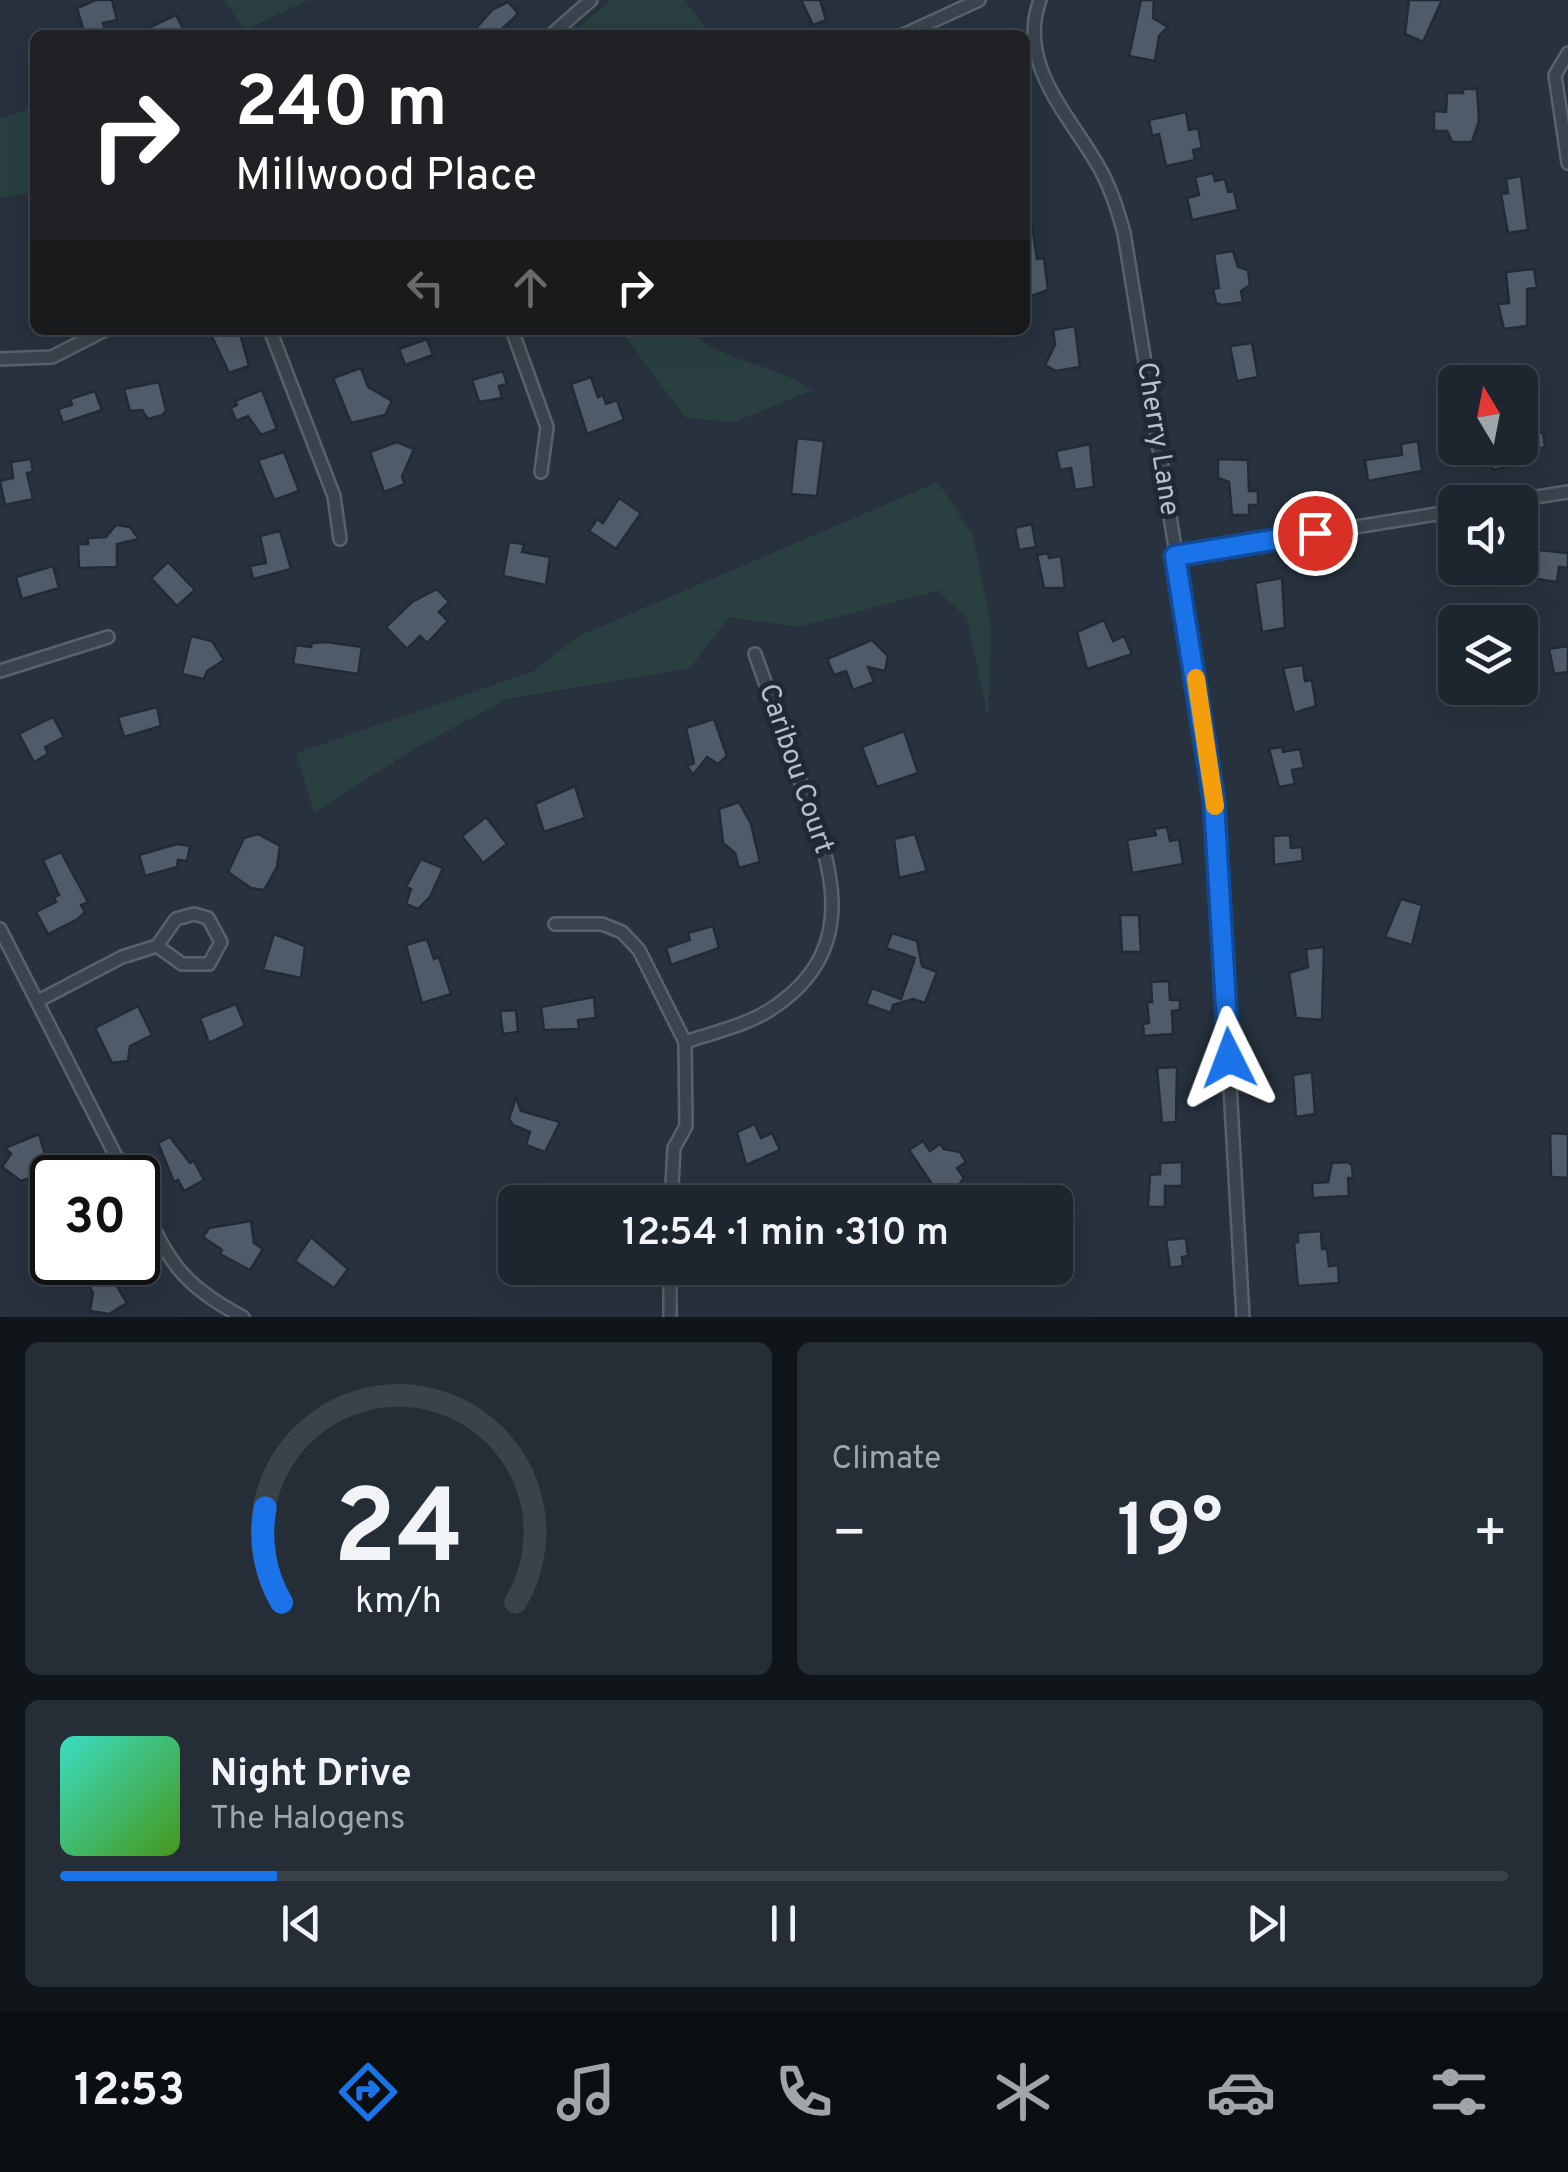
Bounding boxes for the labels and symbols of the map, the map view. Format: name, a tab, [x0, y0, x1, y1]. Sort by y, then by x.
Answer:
street label: Cherry Lane	[1127, 360, 1187, 518]
north arrow	[1438, 365, 1538, 465]
pin	[1273, 491, 1358, 576]
street label: Caribou Court	[749, 679, 841, 859]
position arrow	[1177, 1006, 1281, 1110]
speed limit sign: 30	[30, 1155, 160, 1285]

